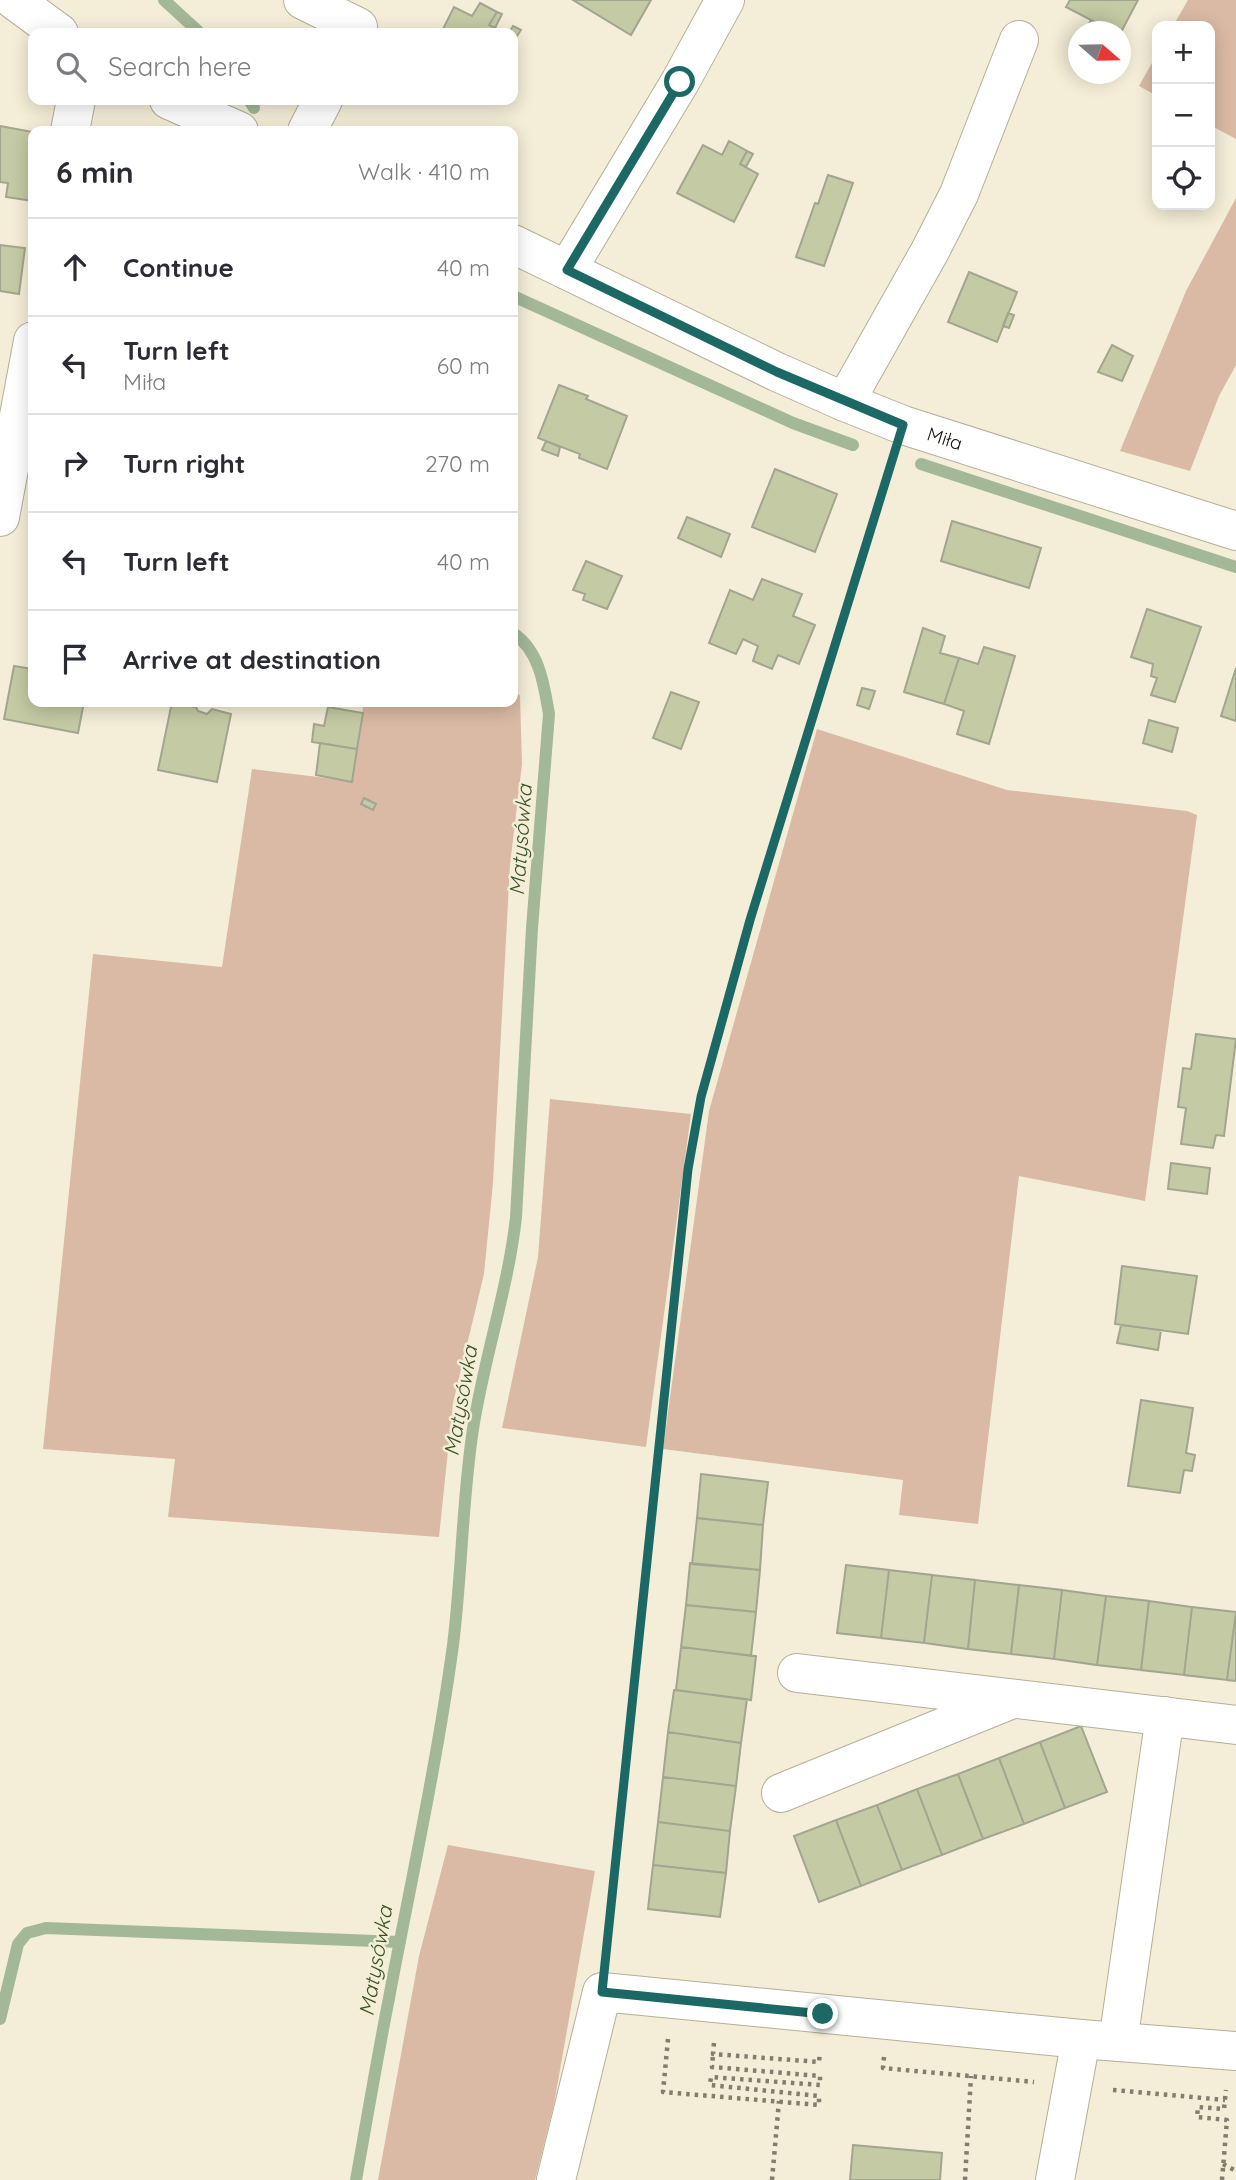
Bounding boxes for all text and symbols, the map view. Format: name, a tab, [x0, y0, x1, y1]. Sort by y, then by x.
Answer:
north arrow	[1068, 21, 1131, 84]
map controls	[1152, 21, 1215, 210]
button: +	[1152, 21, 1215, 84]
search box	[28, 28, 518, 105]
icon: search	[52, 48, 90, 86]
text: Search here	[108, 50, 252, 83]
route start	[664, 66, 695, 97]
button: −	[1152, 84, 1215, 147]
button: locate	[1152, 147, 1215, 210]
text: 6 min	[56, 153, 134, 191]
text: Walk · 410 m	[358, 157, 490, 186]
icon: ahead	[56, 248, 94, 286]
text: Continue	[123, 251, 234, 284]
text: 40 m	[437, 253, 490, 282]
text: Turn left	[123, 334, 230, 367]
icon: left	[56, 346, 94, 384]
text: 60 m	[437, 351, 490, 380]
text: Miła	[123, 367, 166, 396]
street label: Miła	[924, 421, 965, 455]
icon: right	[56, 444, 94, 482]
text: Turn right	[123, 447, 245, 480]
text: 270 m	[425, 449, 490, 478]
icon: left	[56, 542, 94, 580]
text: Turn left	[123, 545, 230, 578]
text: 40 m	[437, 547, 490, 576]
icon: arrive	[56, 640, 94, 678]
text: Arrive at destination	[123, 643, 381, 676]
water label: Matysówka	[503, 782, 537, 896]
water label: Matysówka	[438, 1343, 483, 1458]
water label: Matysówka	[353, 1903, 398, 2018]
route end	[807, 1998, 838, 2029]

